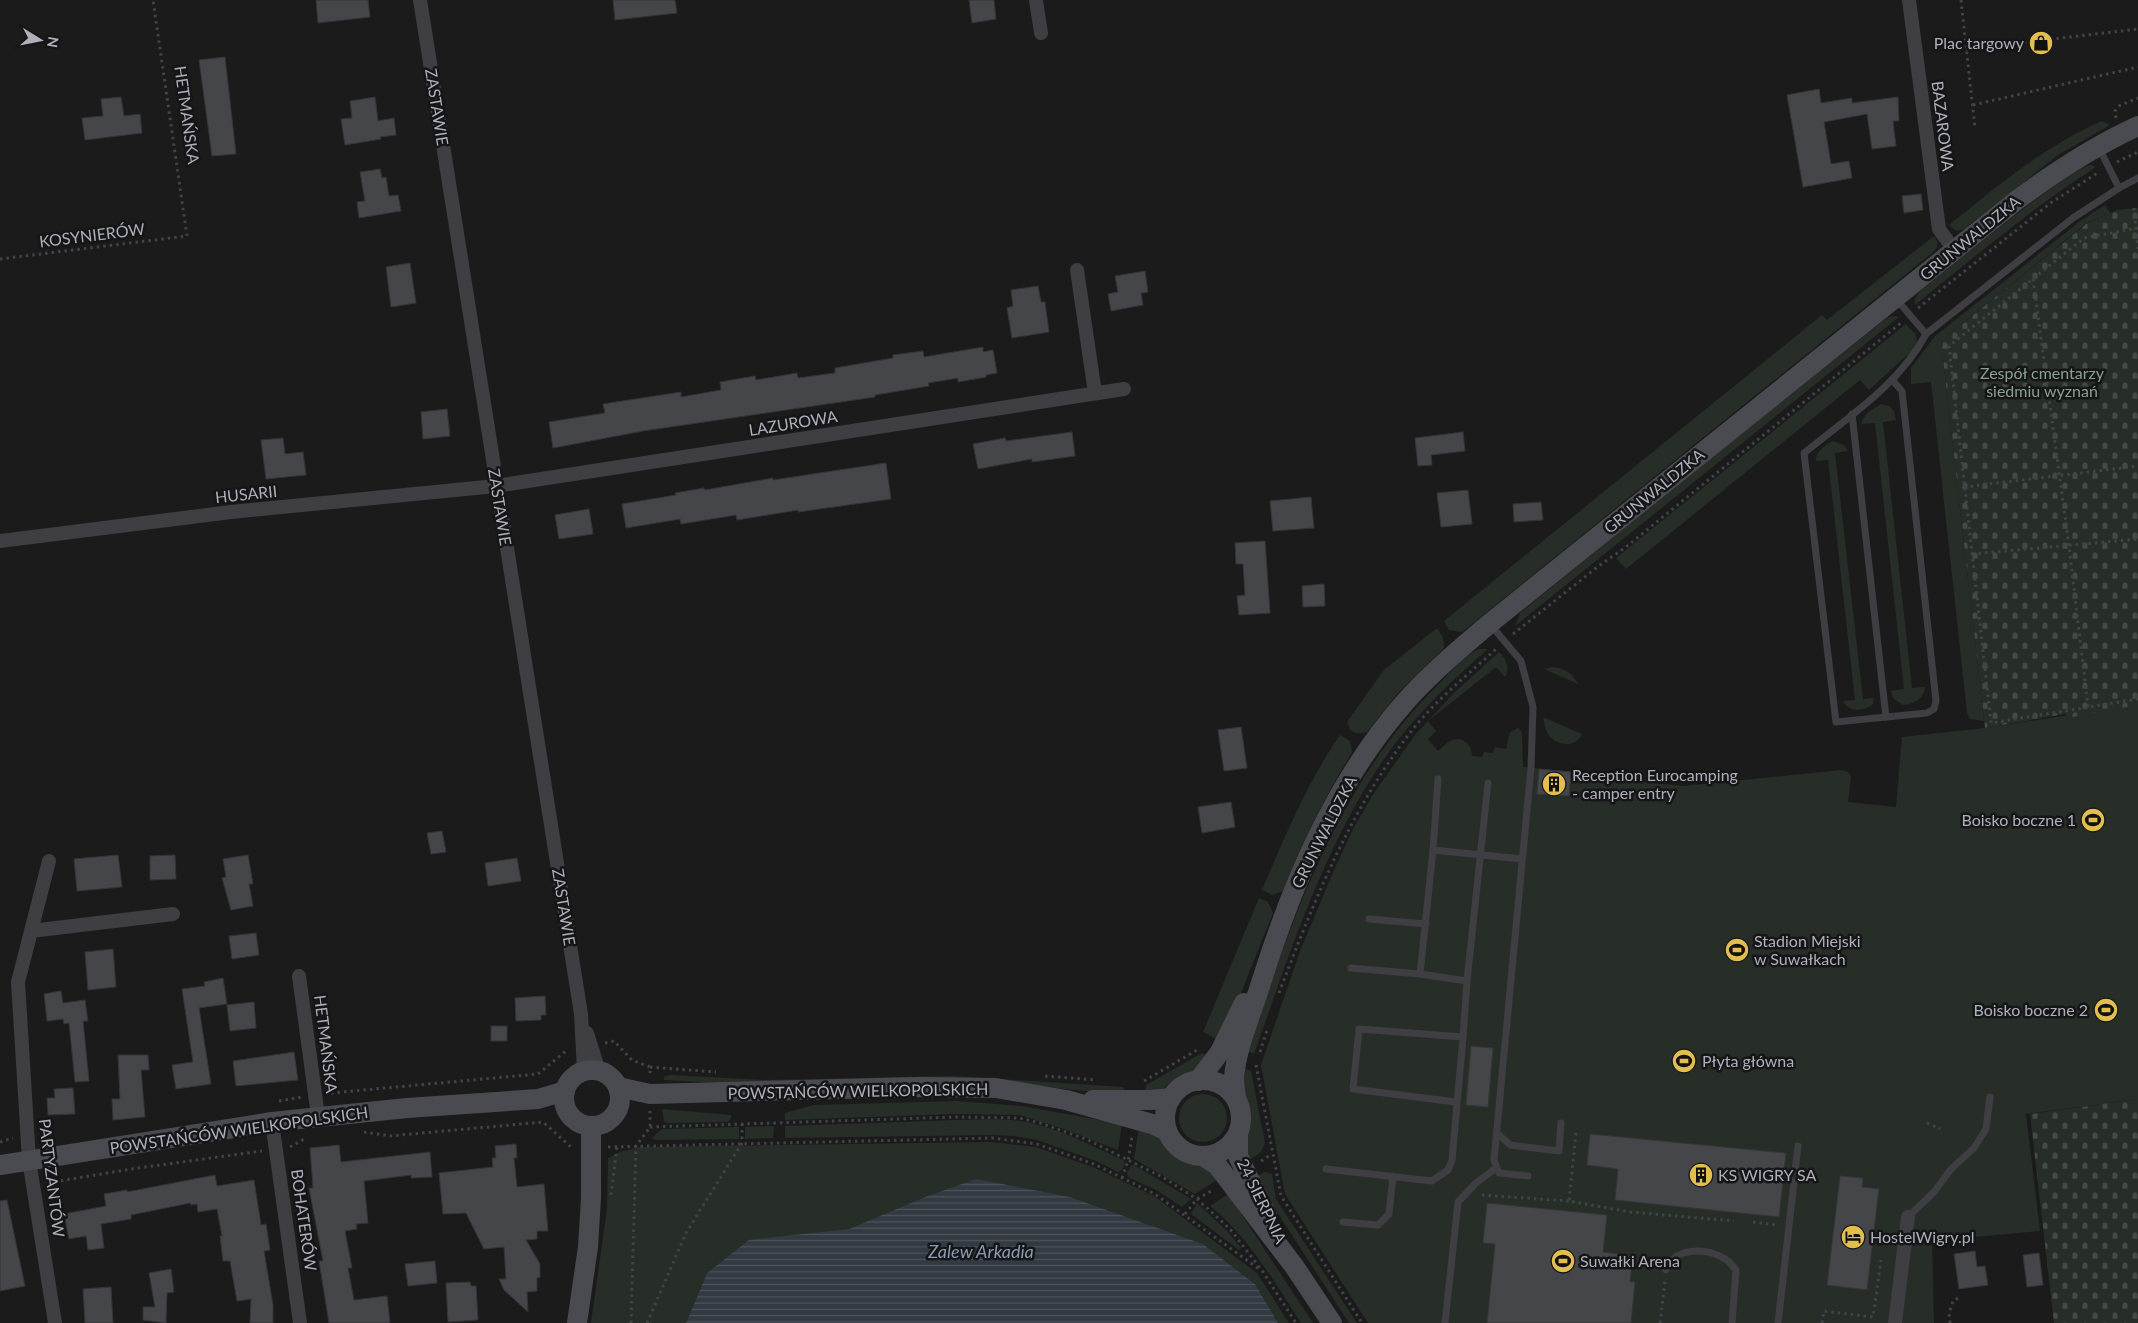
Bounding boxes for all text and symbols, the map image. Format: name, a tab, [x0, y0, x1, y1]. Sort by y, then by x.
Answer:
north arrow	[15, 15, 65, 65]
shop icon: Plac targowy	[2028, 30, 2054, 56]
place label: Plac targowy	[1934, 33, 2025, 52]
text: N	[44, 36, 63, 49]
street label: HETMAŃSKA	[171, 65, 204, 165]
street label: ZASTAWIE	[422, 67, 453, 147]
street label: BAZAROWA	[1929, 80, 1958, 172]
street label: GRUNWALDZKA	[1916, 191, 2024, 284]
street label: KOSYNIERÓW	[38, 219, 146, 250]
park label: Zespół cmentarzy siedmiu wyznań	[1980, 363, 2105, 400]
street label: LAZUROWA	[747, 406, 839, 439]
street label: GRUNWALDZKA	[1600, 444, 1708, 537]
street label: ZASTAWIE	[485, 467, 516, 547]
street label: HUSARII	[214, 481, 278, 506]
place label: Reception Eurocamping - camper entry	[1572, 765, 1738, 802]
building icon: Reception Eurocamping - camper entry	[1541, 771, 1567, 797]
street label: GRUNWALDZKA	[1287, 772, 1360, 891]
sports icon: Boisko boczne 1	[2080, 807, 2106, 833]
place label: Boisko boczne 1	[1961, 810, 2076, 829]
street label: ZASTAWIE	[549, 867, 580, 947]
place label: Stadion Miejski w Suwałkach	[1754, 931, 1861, 968]
sports icon: Stadion Miejski w Suwałkach	[1724, 937, 1750, 963]
street label: HETMAŃSKA	[311, 994, 342, 1094]
sports icon: Boisko boczne 2	[2093, 997, 2119, 1023]
place label: Boisko boczne 2	[1973, 1000, 2088, 1019]
sports icon: Płyta główna	[1671, 1048, 1697, 1074]
place label: Płyta główna	[1702, 1051, 1794, 1070]
street label: POWSTAŃCÓW WIELKOPOLSKICH	[728, 1079, 988, 1102]
street label: POWSTAŃCÓW WIELKOPOLSKICH	[109, 1102, 369, 1157]
street label: PARTYZANTÓW	[36, 1117, 69, 1239]
street label: 24 SIERPNIA	[1234, 1155, 1291, 1247]
building icon: KS WIGRY SA	[1688, 1162, 1714, 1188]
place label: KS WIGRY SA	[1718, 1165, 1816, 1184]
street label: BOHATERÓW	[288, 1168, 321, 1273]
hotel icon: HostelWigry.pl	[1840, 1224, 1866, 1250]
place label: HostelWigry.pl	[1870, 1227, 1975, 1246]
water label: Zalew Arkadia	[927, 1240, 1034, 1262]
sports icon: Suwałki Arena	[1550, 1248, 1576, 1274]
place label: Suwałki Arena	[1580, 1251, 1680, 1270]

